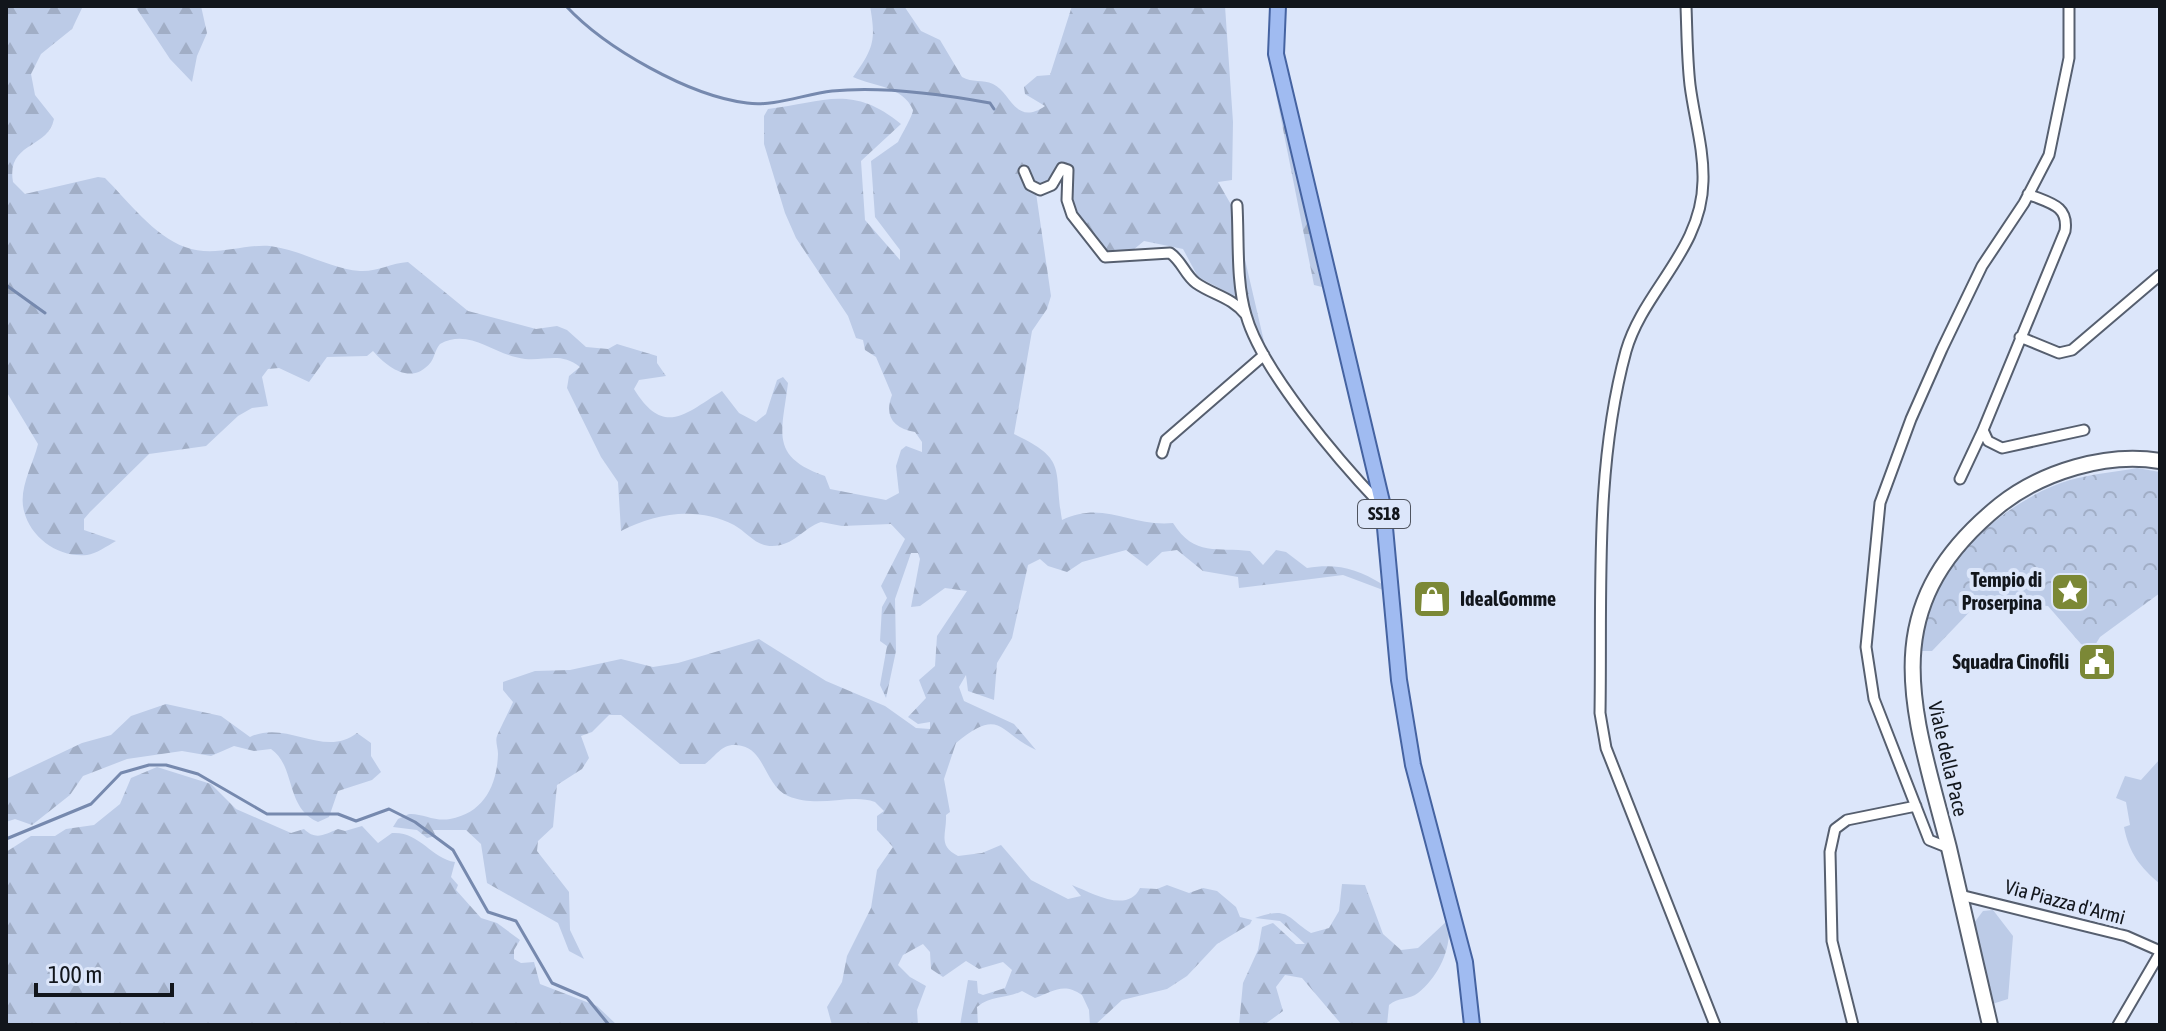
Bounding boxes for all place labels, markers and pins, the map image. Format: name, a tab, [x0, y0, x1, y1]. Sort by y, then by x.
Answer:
place label: Tempio di Proserpina	[1962, 568, 2042, 614]
place icon: Tempio di Proserpina	[2049, 571, 2091, 613]
shop icon: IdealGomme	[1411, 578, 1453, 620]
place label: IdealGomme	[1460, 587, 1556, 610]
public building icon: Squadra Cinofili	[2076, 641, 2118, 683]
place label: Squadra Cinofili	[1952, 650, 2069, 673]

